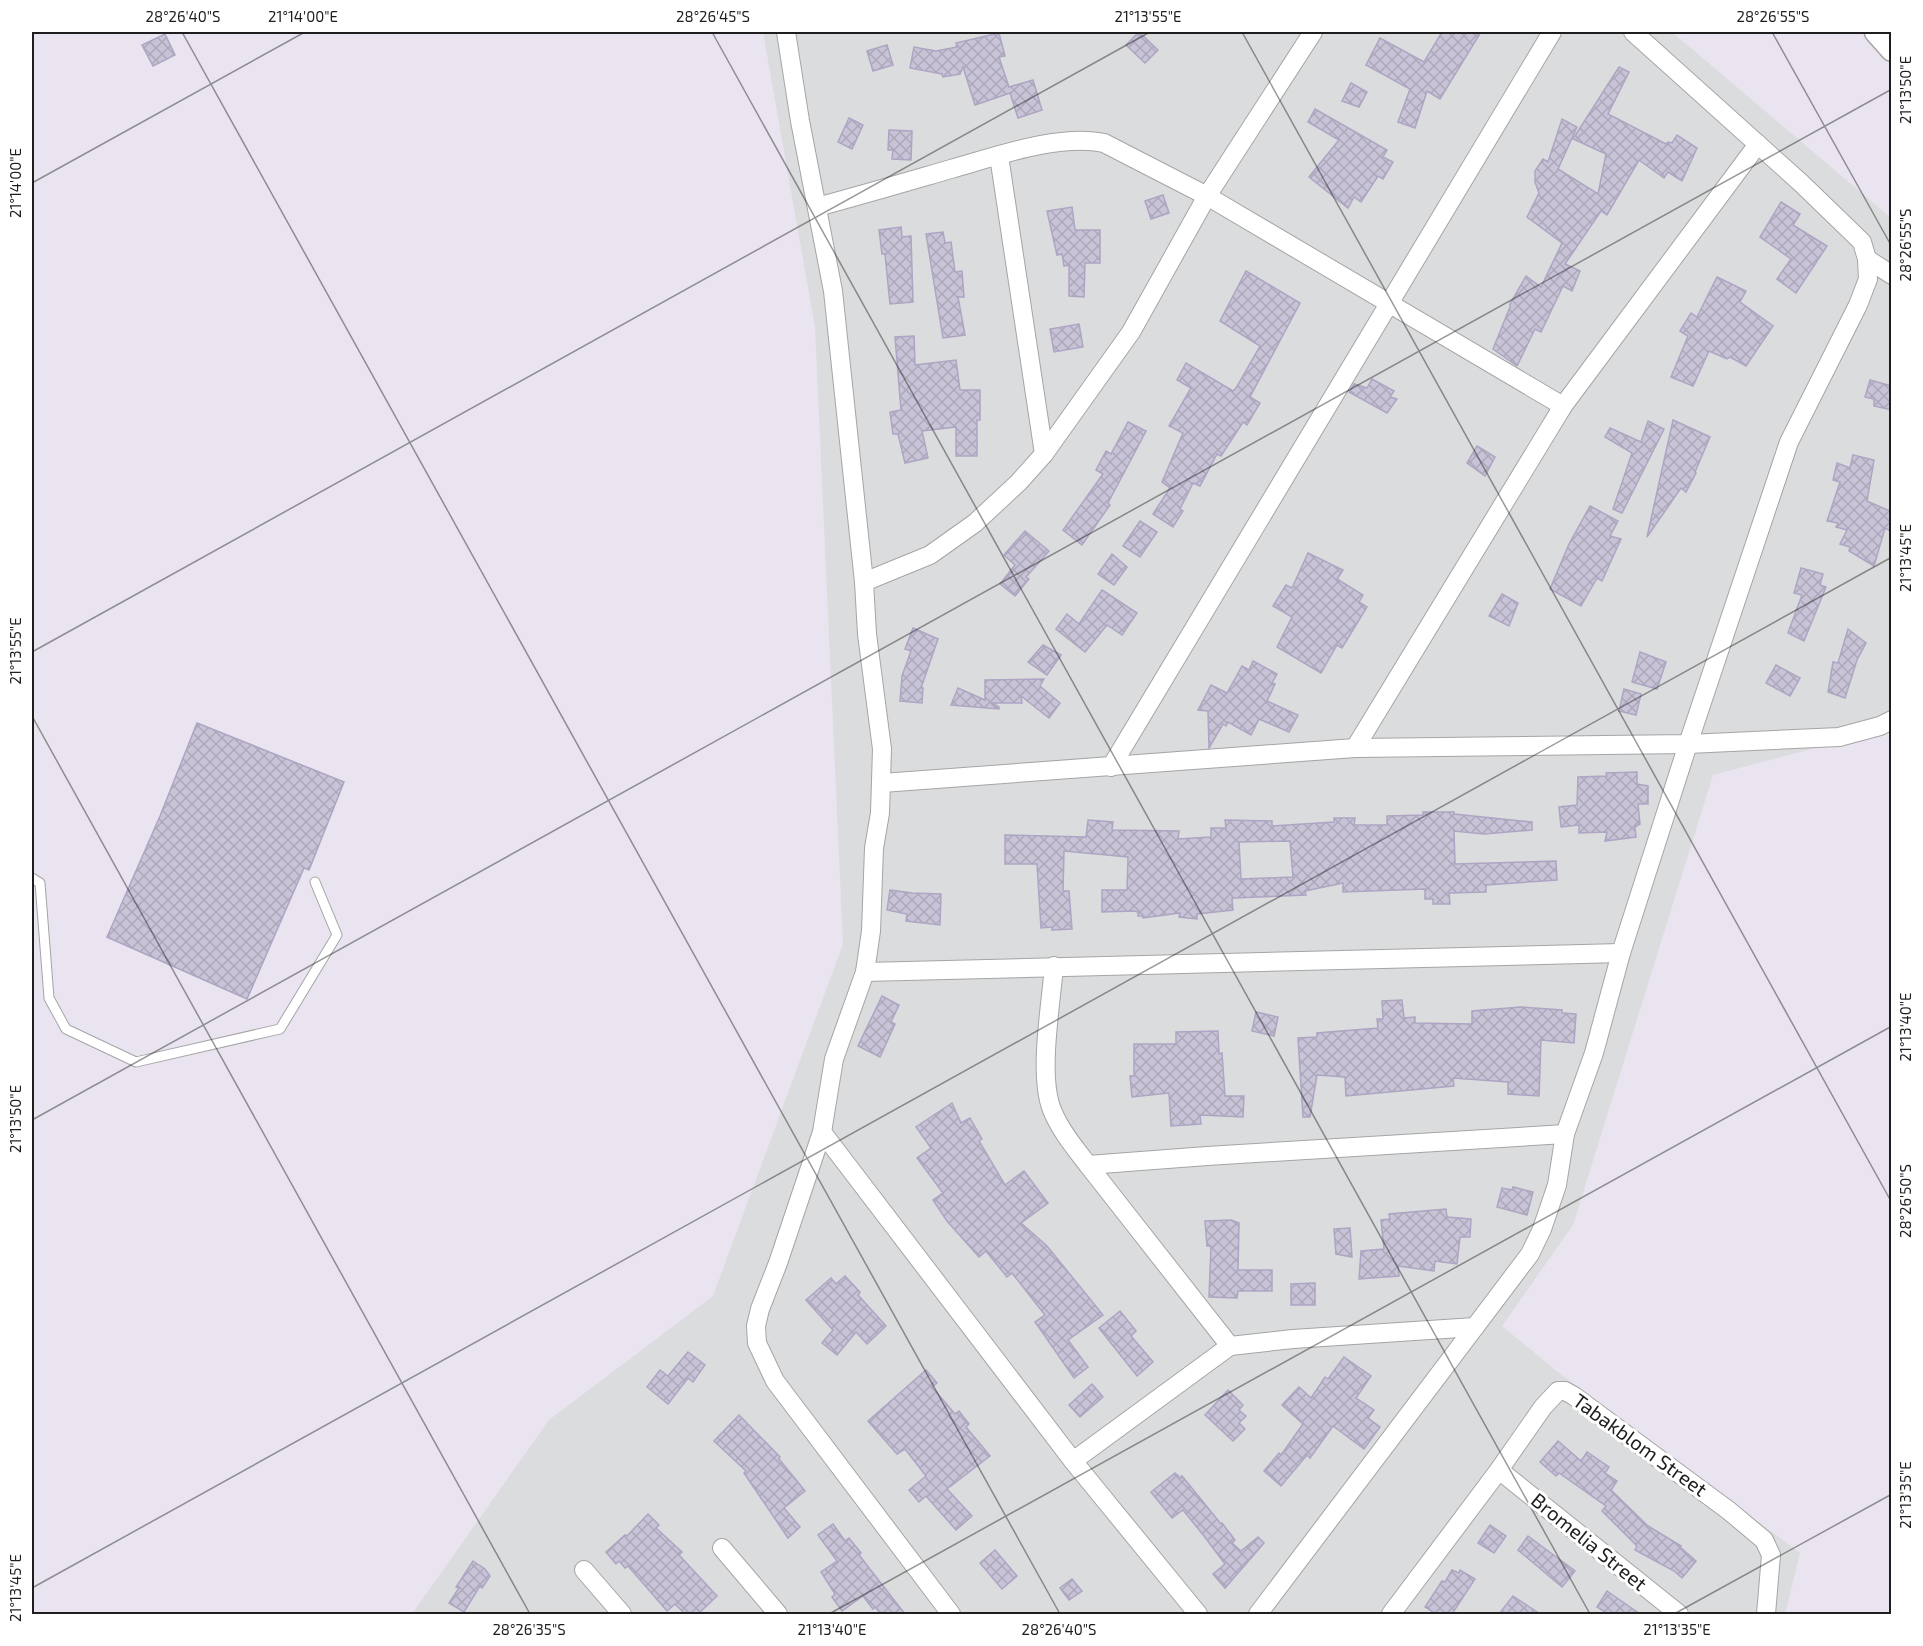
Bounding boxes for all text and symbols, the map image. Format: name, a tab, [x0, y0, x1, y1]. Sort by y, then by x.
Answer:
text: 28°26'40"S	[146, 7, 220, 25]
text: 21°14'00"E	[268, 7, 338, 25]
text: 28°26'45"S	[676, 7, 750, 25]
text: 21°13'55"E	[1114, 7, 1182, 25]
text: 28°26'55"S	[1737, 7, 1809, 25]
text: 21°13'50"E	[1896, 56, 1914, 124]
text: 21°14'00"E	[6, 148, 24, 218]
text: 28°26'55"S	[1896, 209, 1914, 281]
text: 21°13'45"E	[1896, 524, 1914, 592]
text: 21°13'55"E	[6, 617, 24, 685]
text: 21°13'40"E	[1896, 993, 1914, 1061]
text: 21°13'50"E	[6, 1085, 24, 1153]
text: 28°26'50"S	[1896, 1164, 1914, 1238]
street label: Tabakblom Street	[1569, 1388, 1712, 1501]
text: 21°13'35"E	[1896, 1461, 1914, 1529]
street label: Bromelia Street	[1527, 1487, 1653, 1595]
text: 21°13'45"E	[6, 1554, 24, 1622]
text: 28°26'35"S	[492, 1620, 566, 1638]
text: 21°13'40"E	[798, 1620, 866, 1638]
text: 28°26'40"S	[1022, 1620, 1096, 1638]
text: 21°13'35"E	[1643, 1620, 1711, 1638]

